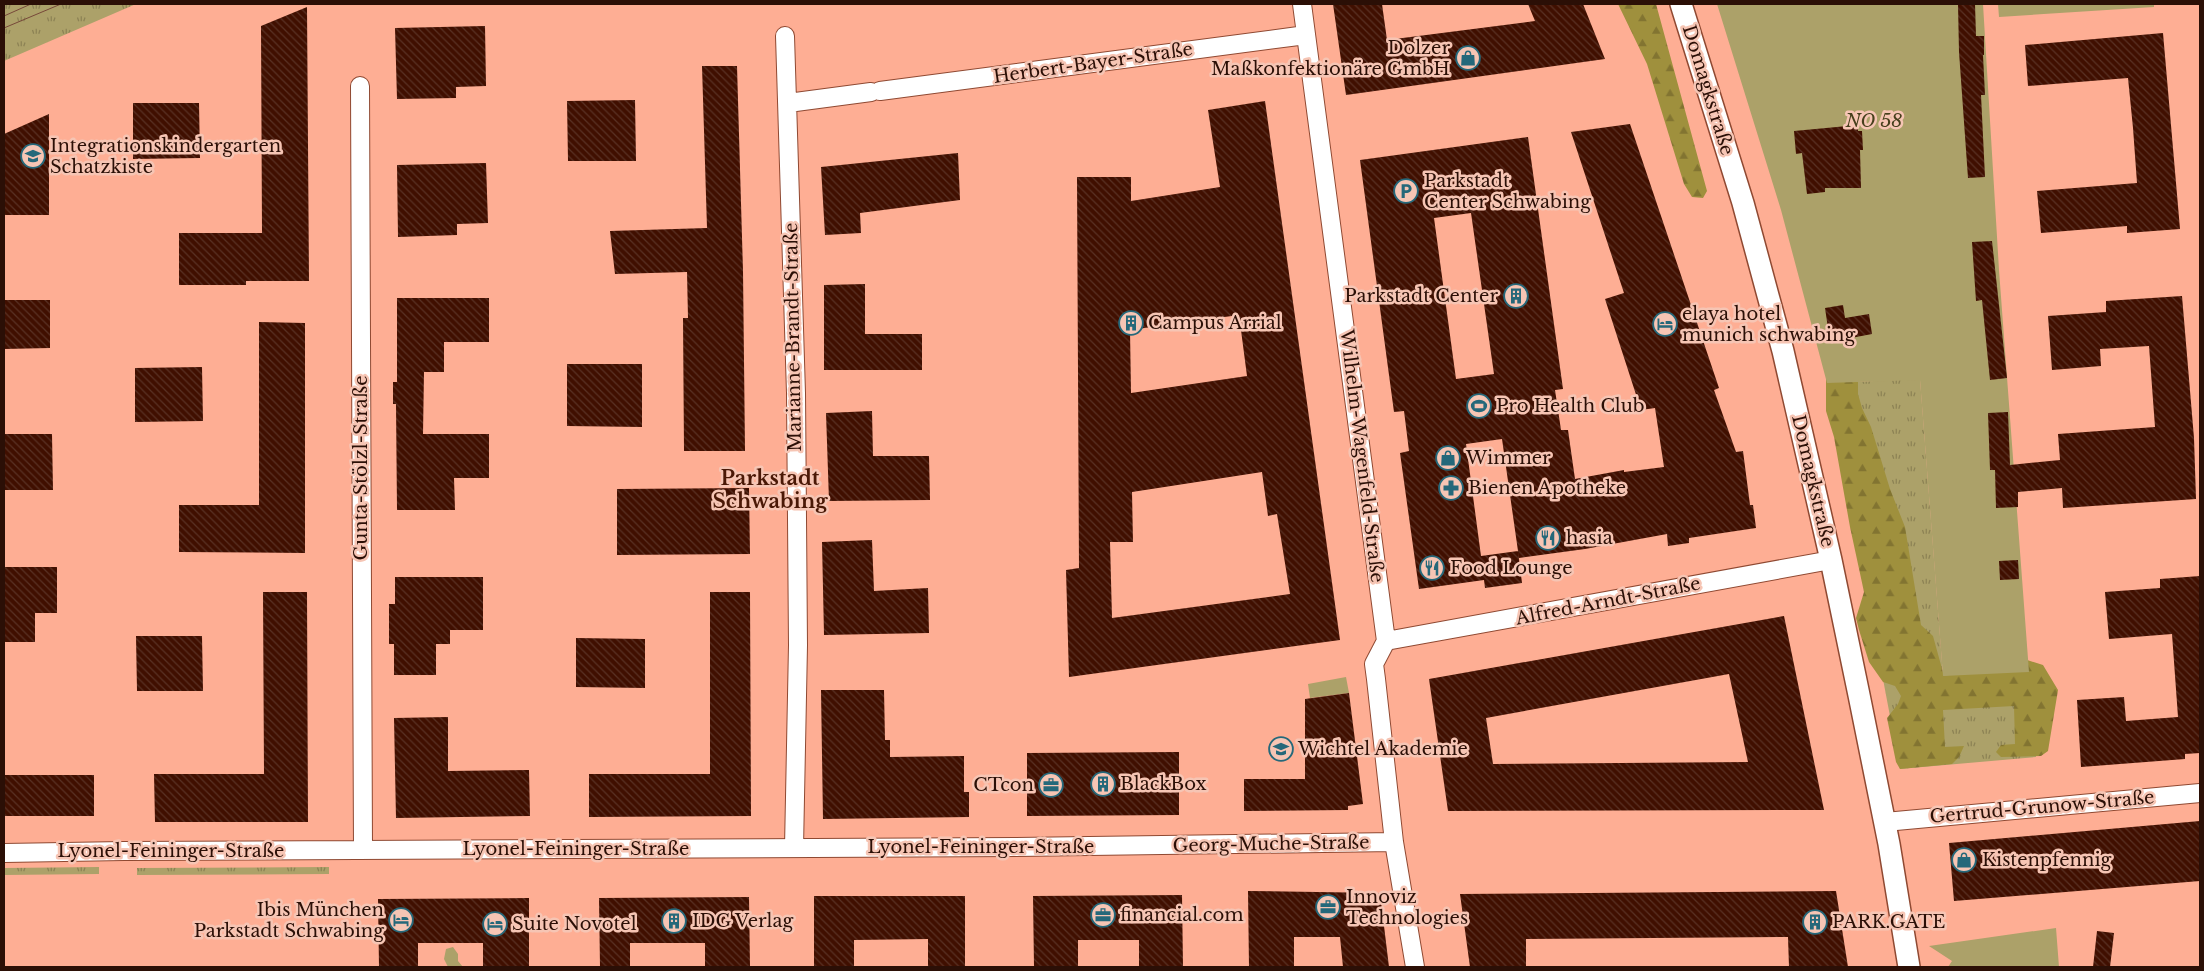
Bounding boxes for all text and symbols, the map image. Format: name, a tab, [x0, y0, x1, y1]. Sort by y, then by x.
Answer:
street label: Domagkstraße	[1678, 22, 1738, 158]
place label: Dolzer Maßkonfektionäre GmbH	[1211, 37, 1450, 80]
street label: Herbert-Bayer-Straße	[992, 38, 1194, 88]
shop icon: Dolzer Maßkonfektionäre GmbH	[1455, 45, 1481, 71]
park label: NO 58	[1844, 110, 1903, 132]
place label: Integrationskindergarten Schatzkiste	[50, 135, 281, 178]
school or university icon: Integrationskindergarten Schatzkiste	[20, 143, 46, 169]
place label: Parkstadt Center Schwabing	[1424, 170, 1591, 213]
parking icon: Parkstadt Center Schwabing	[1393, 178, 1419, 204]
street label: Marianne-Brandt-Straße	[780, 222, 806, 452]
building icon: Parkstadt Center	[1503, 283, 1529, 309]
place label: Parkstadt Center	[1344, 285, 1498, 307]
place label: elaya hotel munich schwabing	[1682, 303, 1855, 346]
building icon: Campus Arrial	[1118, 310, 1144, 336]
hotel icon: elaya hotel munich schwabing	[1652, 311, 1678, 337]
place label: Campus Arrial	[1148, 312, 1282, 334]
street label: Wilhelm-Wagenfeld-Straße	[1335, 327, 1388, 584]
street label: Gunta-Stölzl-Straße	[350, 376, 372, 560]
sports icon: Pro Health Club	[1466, 393, 1492, 419]
place label: Pro Health Club	[1496, 395, 1645, 417]
street label: Domagkstraße	[1787, 413, 1839, 549]
shop icon: Wimmer	[1435, 445, 1461, 471]
place label: Wimmer	[1465, 447, 1551, 469]
district label: Parkstadt Schwabing	[713, 466, 828, 513]
pharmacy icon: Bienen Apotheke	[1438, 475, 1464, 501]
place label: Bienen Apotheke	[1468, 477, 1626, 499]
restaurant icon: hasia	[1535, 525, 1561, 551]
place label: hasia	[1566, 527, 1613, 549]
restaurant icon: Food Lounge	[1419, 555, 1445, 581]
place label: Food Lounge	[1450, 557, 1573, 579]
street label: Alfred-Arndt-Straße	[1513, 572, 1702, 630]
school or university icon: Wichtel Akademie	[1268, 736, 1294, 762]
place label: Wichtel Akademie	[1297, 738, 1468, 760]
building icon: BlackBox	[1090, 771, 1116, 797]
office icon: CTcon	[1038, 772, 1064, 798]
place label: BlackBox	[1120, 773, 1207, 795]
place label: CTcon	[973, 774, 1034, 796]
street label: Gertrud-Grunow-Straße	[1929, 786, 2155, 828]
street label: Georg-Muche-Straße	[1172, 831, 1370, 857]
street label: Lyonel-Feininger-Straße	[868, 836, 1094, 858]
street label: Lyonel-Feininger-Straße	[463, 838, 689, 860]
street label: Lyonel-Feininger-Straße	[58, 840, 284, 862]
shop icon: Kistenpfennig	[1951, 847, 1977, 873]
place label: Kistenpfennig	[1982, 849, 2112, 871]
place label: Innoviz Technologies	[1346, 886, 1468, 929]
office icon: Innoviz Technologies	[1315, 894, 1341, 920]
place label: Ibis München Parkstadt Schwabing	[194, 899, 384, 942]
office icon: financial.com	[1090, 902, 1116, 928]
place label: financial.com	[1120, 904, 1244, 926]
hotel icon: Ibis München Parkstadt Schwabing	[388, 907, 414, 933]
building icon: IDG Verlag	[661, 908, 687, 934]
building icon: PARK.GATE	[1802, 909, 1828, 935]
place label: IDG Verlag	[692, 910, 793, 932]
hotel icon: Suite Novotel	[482, 911, 508, 937]
place label: PARK.GATE	[1832, 911, 1945, 933]
place label: Suite Novotel	[512, 913, 637, 935]

